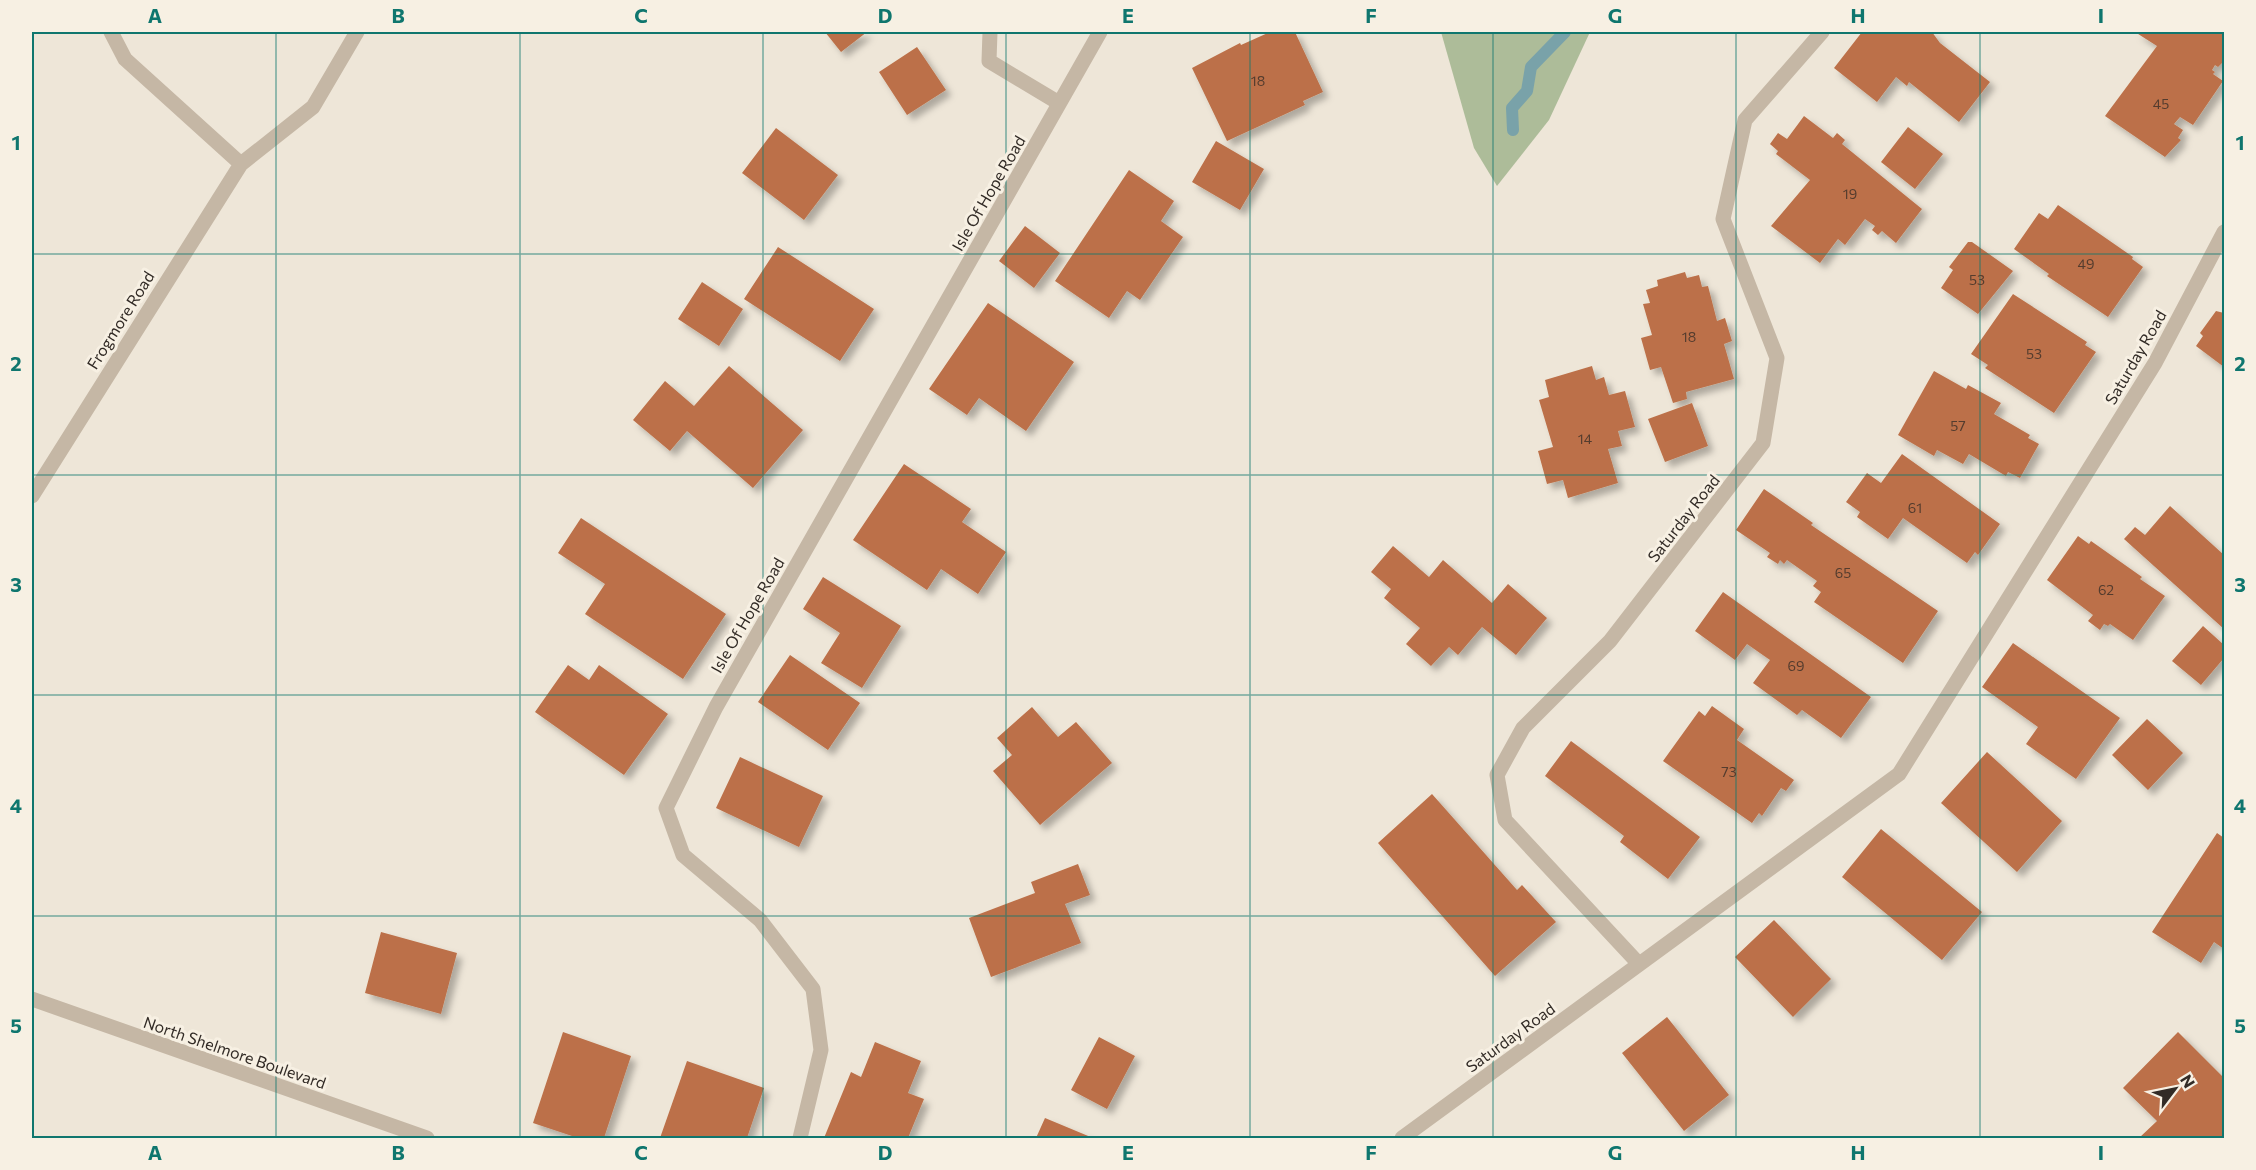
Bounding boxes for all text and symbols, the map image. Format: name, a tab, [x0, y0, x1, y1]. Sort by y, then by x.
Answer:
text: A	[148, 3, 162, 27]
text: B	[391, 3, 405, 27]
text: C	[634, 3, 648, 27]
text: D	[878, 3, 892, 27]
text: E	[1122, 3, 1134, 27]
text: F	[1365, 3, 1377, 27]
text: G	[1608, 3, 1622, 27]
text: H	[1851, 3, 1866, 27]
text: I	[2098, 3, 2104, 27]
house number: 18	[1251, 72, 1265, 89]
house number: 45	[2153, 95, 2169, 112]
text: 1	[11, 130, 21, 154]
text: 1	[2235, 130, 2245, 154]
street label: Isle Of Hope Road	[947, 132, 1029, 254]
house number: 19	[1843, 185, 1857, 202]
house number: 49	[2078, 255, 2094, 272]
street label: Frogmore Road	[82, 268, 158, 372]
house number: 53	[1969, 271, 1985, 288]
street label: Saturday Road	[2100, 307, 2170, 407]
house number: 18	[1682, 328, 1696, 345]
house number: 53	[2026, 345, 2042, 362]
text: 2	[10, 351, 22, 375]
text: 2	[2234, 351, 2246, 375]
house number: 57	[1950, 417, 1966, 434]
house number: 14	[1578, 430, 1593, 447]
street label: Saturday Road	[1643, 471, 1723, 565]
house number: 61	[1908, 499, 1922, 516]
street label: Isle Of Hope Road	[706, 554, 788, 676]
house number: 65	[1835, 564, 1851, 581]
text: 3	[10, 572, 22, 596]
text: 3	[2234, 572, 2246, 596]
house number: 62	[2098, 581, 2114, 598]
house number: 69	[1788, 657, 1804, 674]
house number: 73	[1721, 763, 1737, 780]
text: 4	[10, 793, 22, 817]
text: 4	[2234, 793, 2246, 817]
street label: Saturday Road	[1462, 998, 1558, 1076]
street label: North Shelmore Boulevard	[141, 1012, 329, 1092]
text: 5	[10, 1013, 22, 1037]
text: 5	[2234, 1013, 2246, 1037]
north arrow	[2145, 1059, 2205, 1119]
text: N	[2177, 1071, 2199, 1091]
text: A	[148, 1140, 162, 1164]
text: B	[391, 1140, 405, 1164]
text: C	[634, 1140, 648, 1164]
text: D	[878, 1140, 892, 1164]
text: E	[1122, 1140, 1134, 1164]
text: F	[1365, 1140, 1377, 1164]
text: G	[1608, 1140, 1622, 1164]
text: H	[1851, 1140, 1866, 1164]
text: I	[2098, 1140, 2104, 1164]

